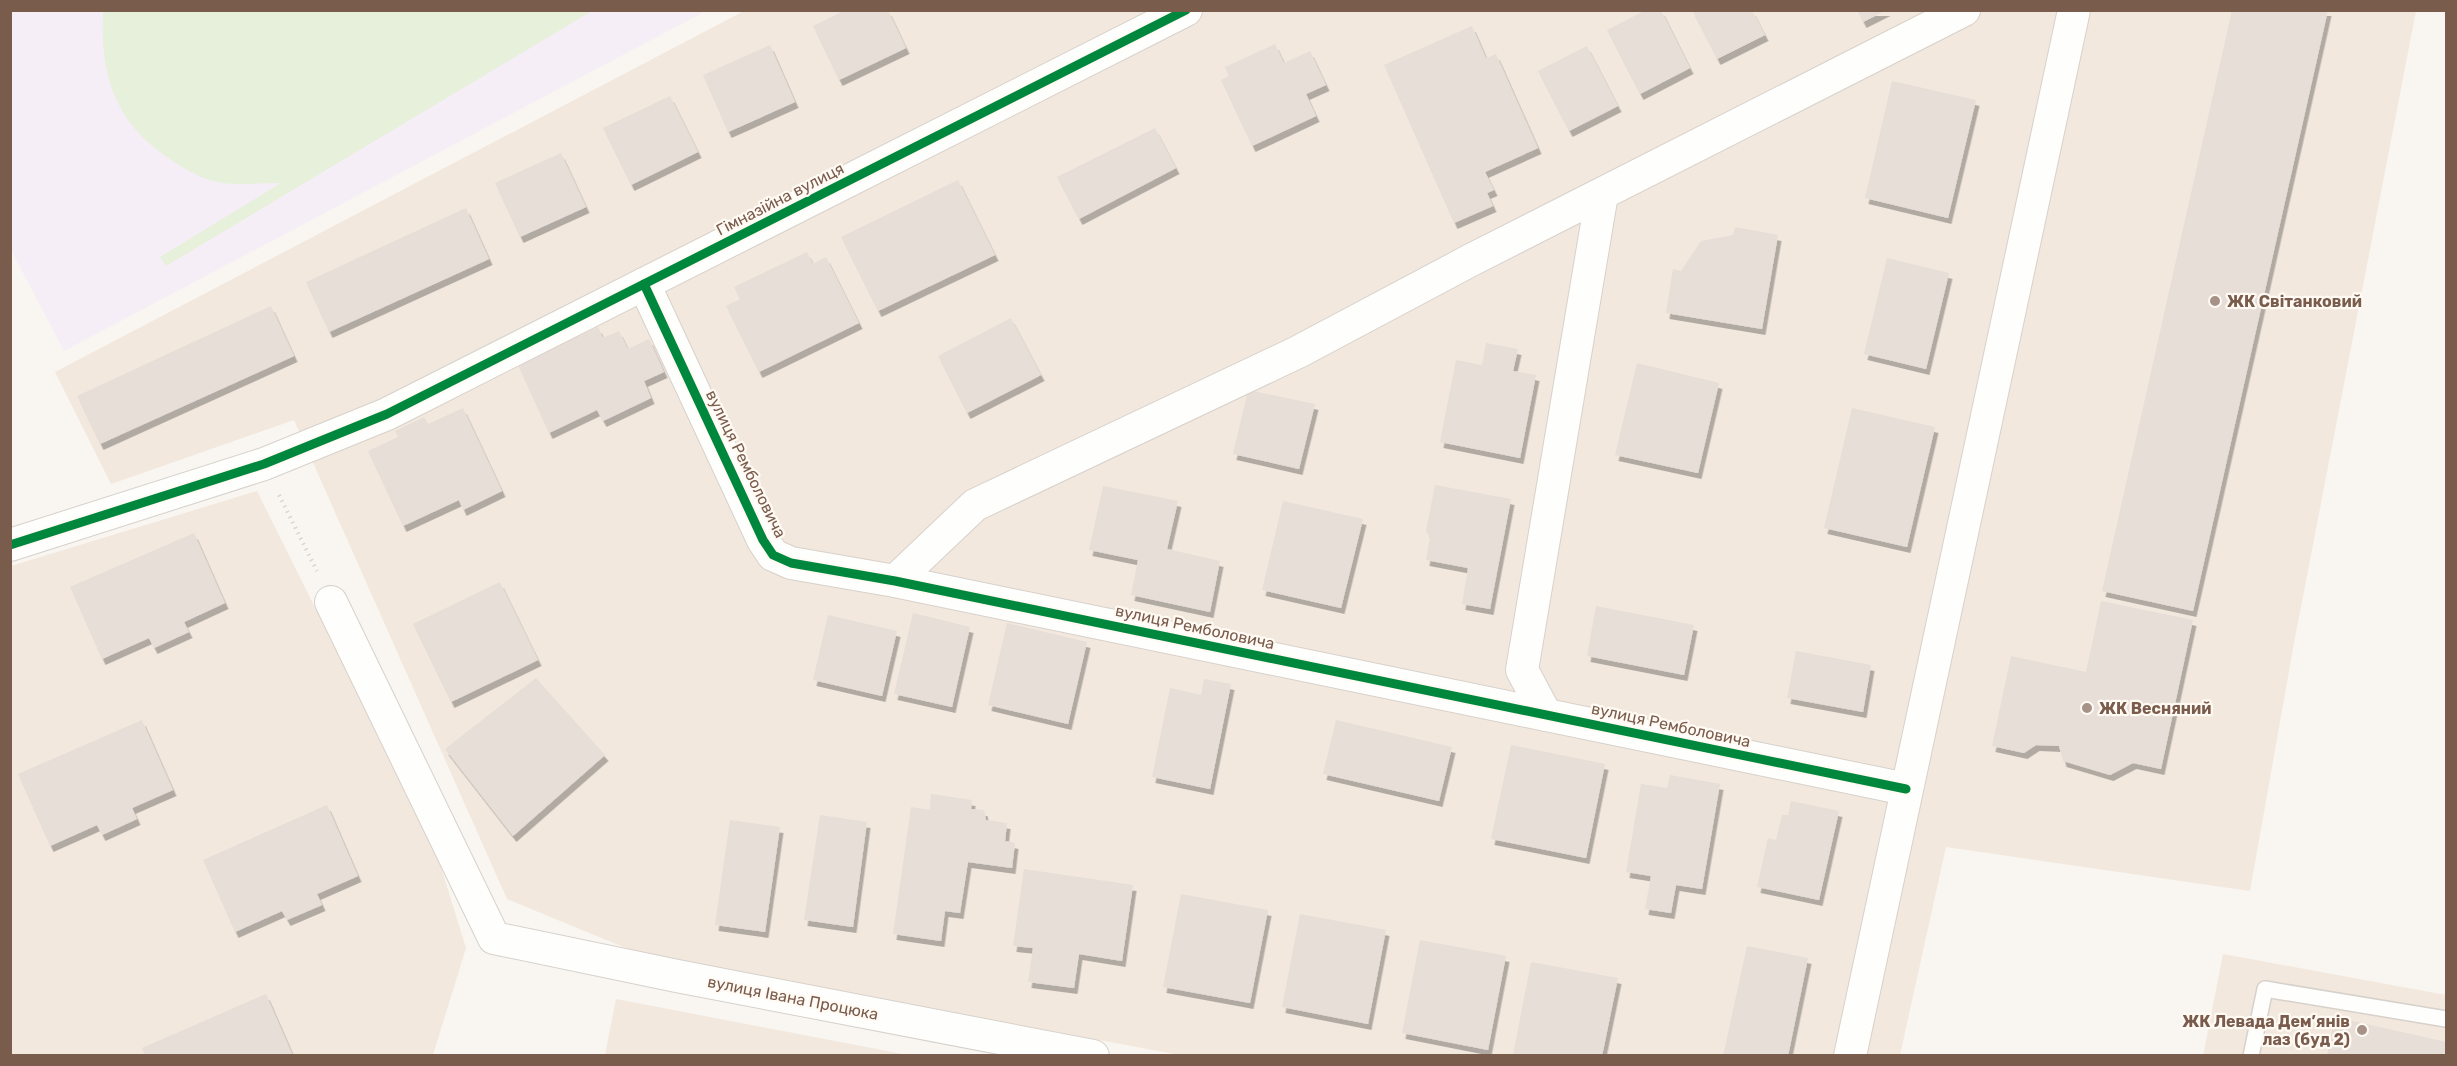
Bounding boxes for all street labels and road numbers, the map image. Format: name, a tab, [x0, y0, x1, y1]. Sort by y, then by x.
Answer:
street label: Гімназійна вулиця	[713, 159, 847, 239]
street label: вулиця Ремболовича	[702, 387, 790, 541]
street label: вулиця Ремболовича	[1114, 601, 1276, 653]
street label: вулиця Ремболовича	[1590, 699, 1752, 751]
street label: вулиця Івана Процюка	[706, 972, 880, 1024]

